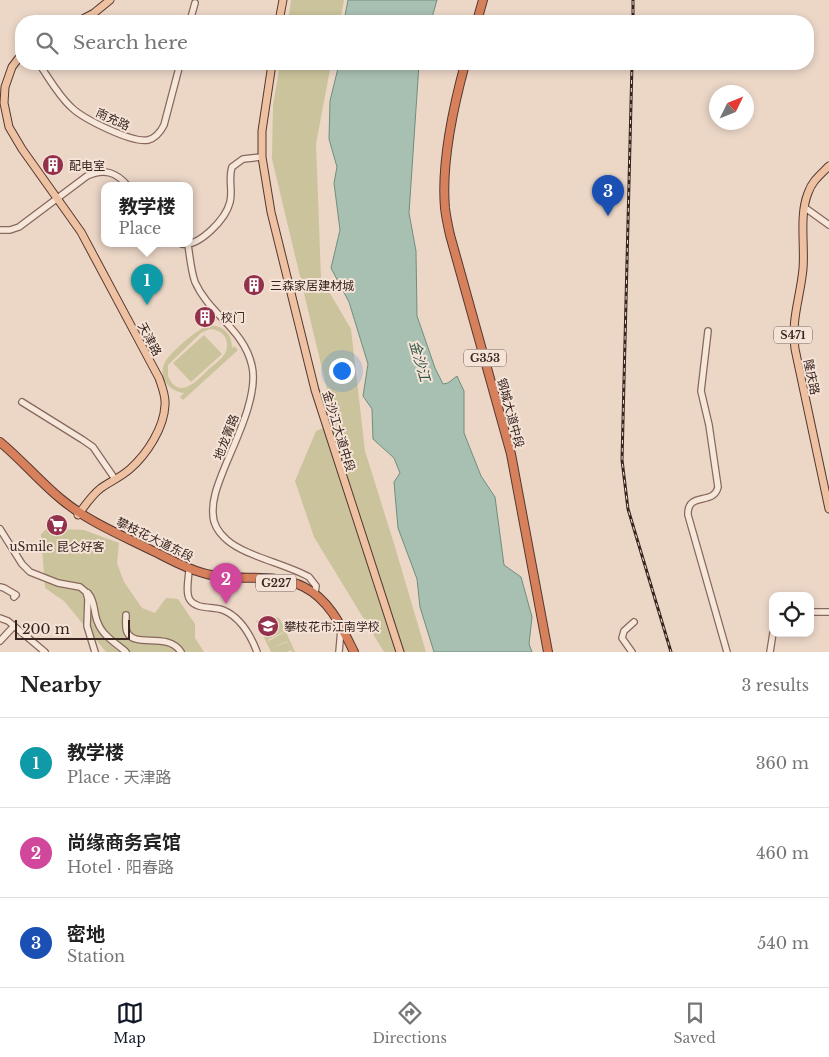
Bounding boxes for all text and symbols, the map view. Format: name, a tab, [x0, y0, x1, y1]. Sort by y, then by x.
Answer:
search box	[15, 15, 814, 70]
icon: search	[33, 29, 61, 57]
text: Search here	[73, 31, 188, 54]
north arrow	[709, 85, 754, 130]
street label: 南充路	[94, 105, 132, 133]
building icon: 配电室	[41, 153, 65, 177]
place label: 配电室	[69, 158, 105, 173]
pin: 3	[592, 175, 624, 216]
popup	[101, 182, 193, 247]
text: 教学楼	[118, 195, 176, 218]
text: Place	[118, 218, 161, 238]
pin: 1	[131, 264, 163, 305]
building icon: 三森家居建材城	[242, 273, 266, 297]
place label: 三森家居建材城	[270, 278, 354, 293]
building icon: 校门	[193, 305, 217, 329]
place label: 校门	[221, 310, 245, 325]
street label: 天津路	[135, 320, 165, 358]
road number: S471	[774, 326, 812, 344]
water label: 金沙江	[406, 338, 435, 386]
road number: G353	[464, 349, 506, 366]
your location	[329, 358, 355, 384]
street label: 隆庆路	[801, 358, 823, 396]
street label: 钢城大道中段	[494, 376, 528, 450]
street label: 金沙江大道中段	[320, 389, 358, 473]
street label: 地龙箐路	[210, 412, 242, 462]
supermarket icon: uSmile 昆仑好客	[45, 513, 69, 537]
street label: 攀枝花大道东段	[114, 514, 196, 564]
place label: uSmile 昆仑好客	[10, 539, 104, 554]
pin: 2	[210, 563, 242, 604]
road number: G227	[256, 574, 296, 592]
map controls	[769, 592, 814, 637]
button: locate	[769, 592, 814, 637]
school or university icon: 攀枝花市江南学校	[256, 614, 280, 638]
scale bar	[15, 617, 130, 640]
place label: 攀枝花市江南学校	[284, 619, 380, 634]
text: 200 m	[22, 620, 70, 638]
text: Nearby	[20, 672, 101, 698]
text: 3 results	[741, 675, 809, 695]
text: 教学楼	[67, 741, 124, 764]
text: 1	[33, 753, 39, 773]
text: 360 m	[756, 753, 809, 773]
text: Place · 天津路	[67, 767, 172, 787]
text: 尚缘商务宾馆	[67, 831, 181, 854]
text: 2	[31, 843, 41, 863]
text: 460 m	[756, 843, 809, 863]
text: Hotel · 阳春路	[67, 857, 174, 877]
text: 密地	[67, 923, 105, 946]
text: 3	[31, 933, 41, 953]
text: 540 m	[757, 933, 809, 953]
text: Station	[67, 946, 125, 966]
tab: Map	[113, 999, 146, 1047]
tab: Directions	[372, 999, 447, 1047]
tab: Saved	[673, 999, 716, 1047]

